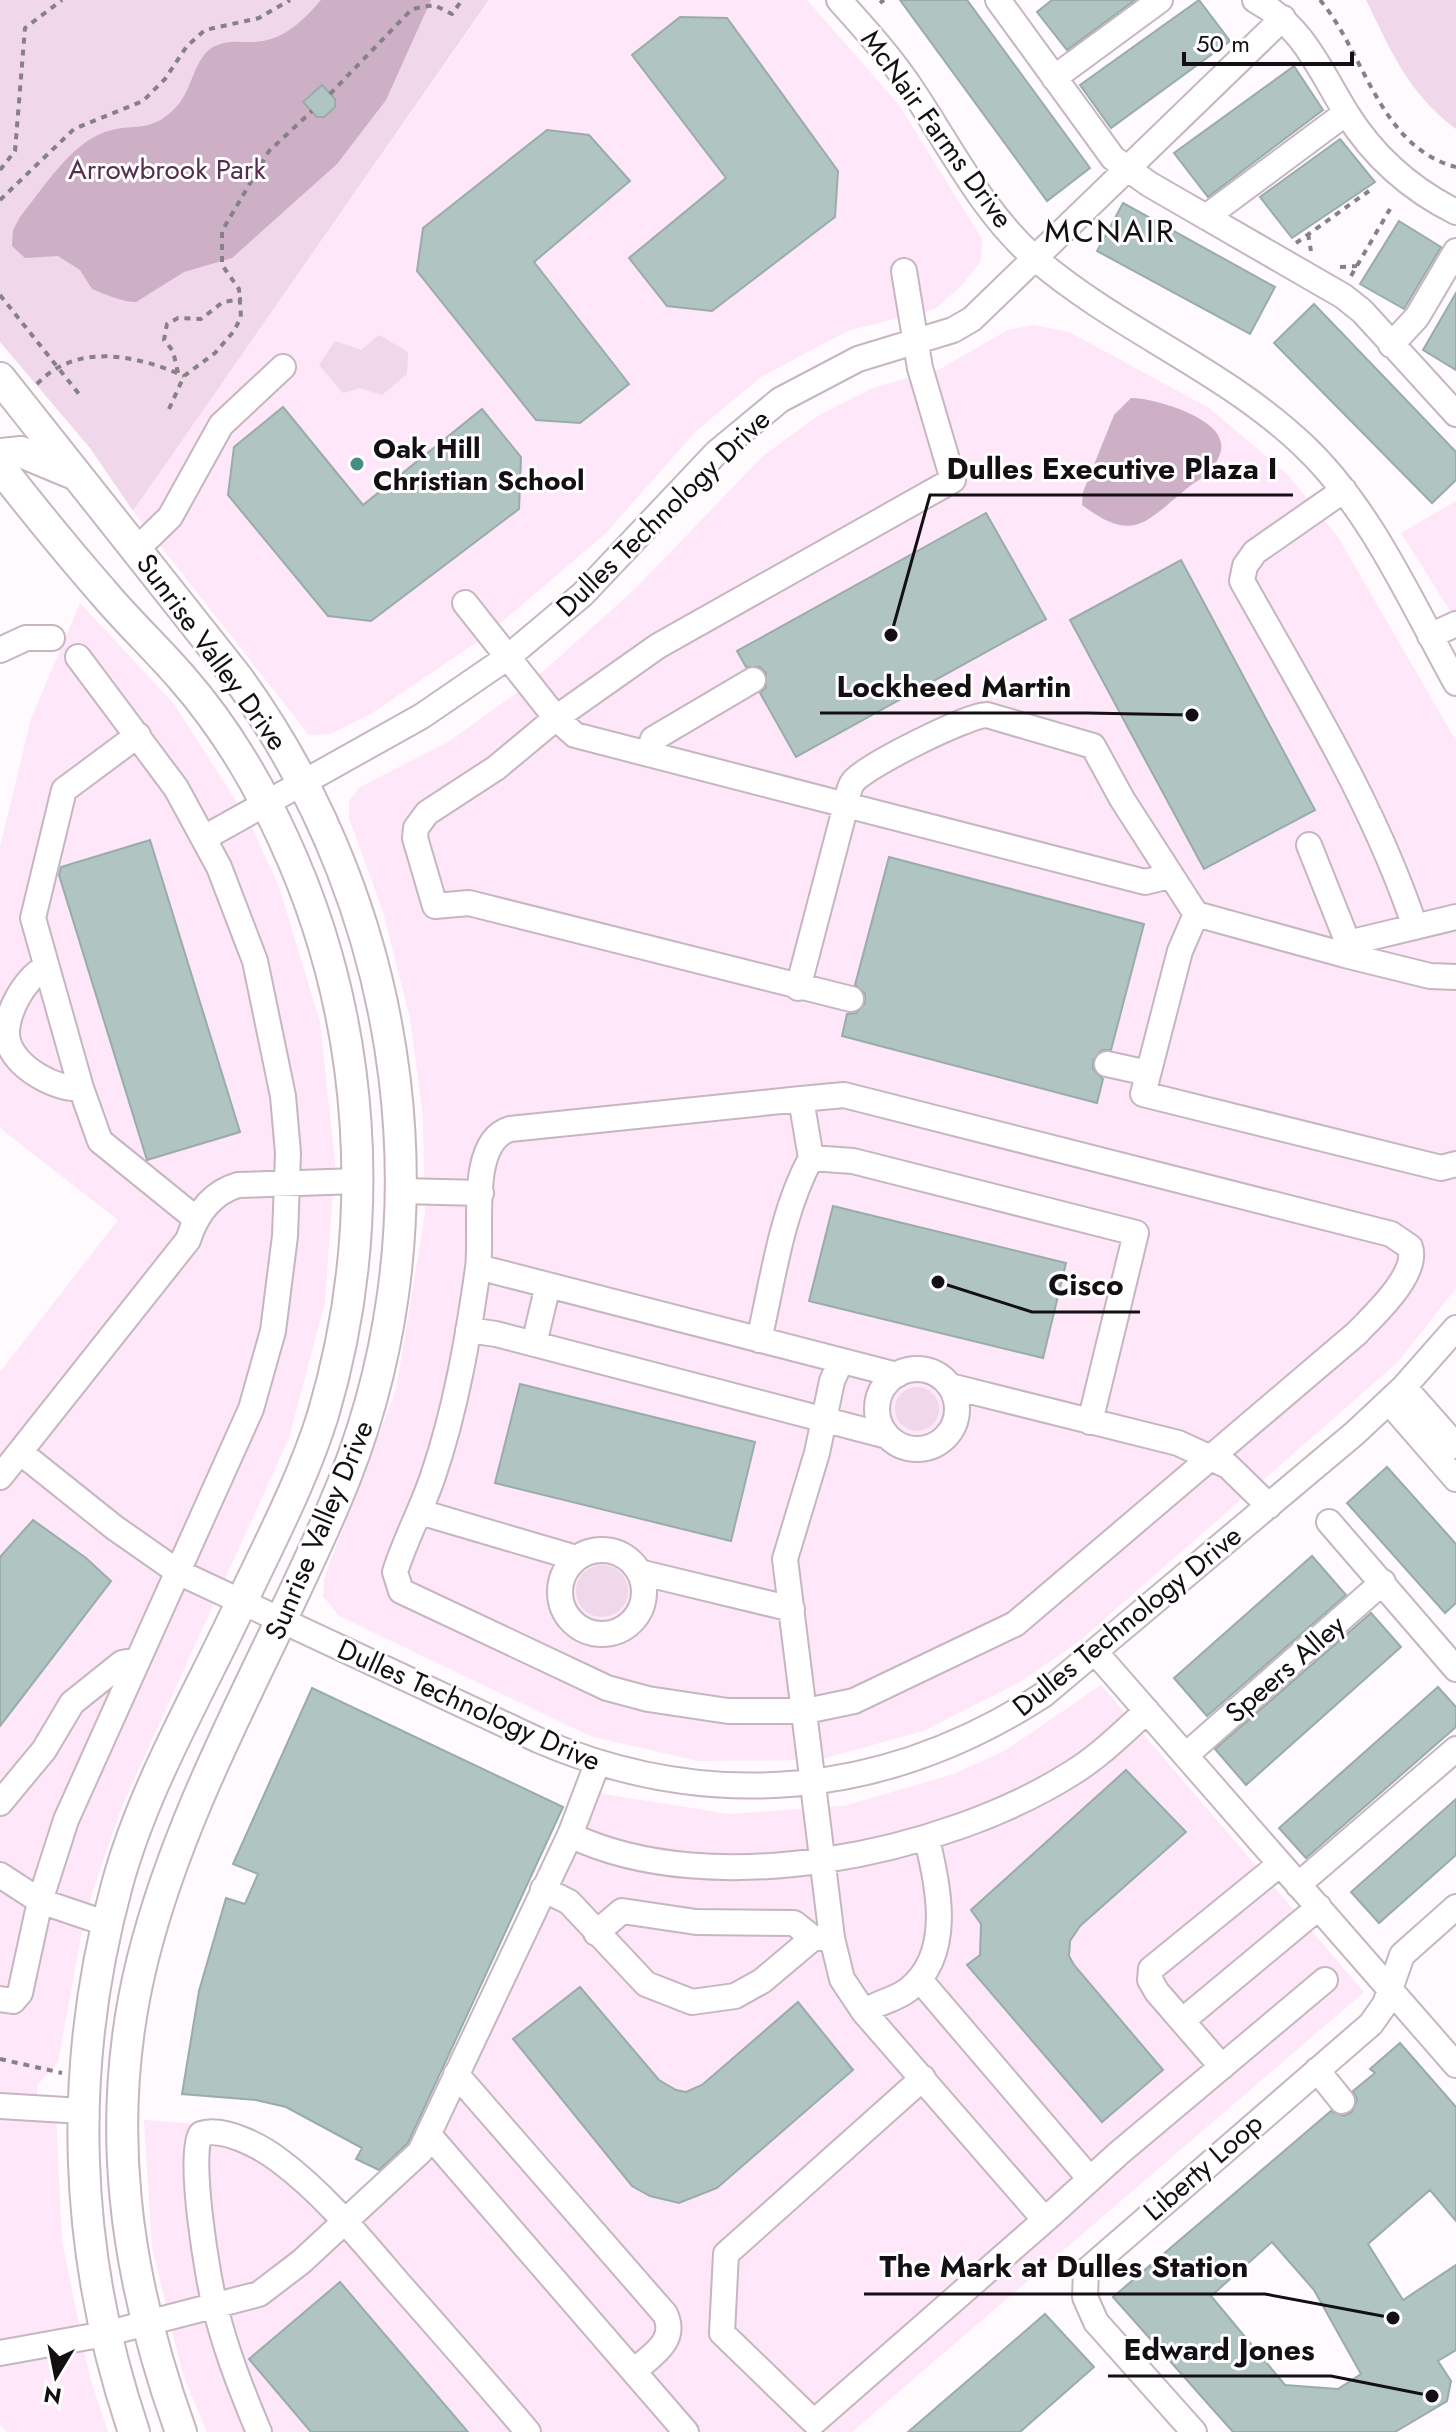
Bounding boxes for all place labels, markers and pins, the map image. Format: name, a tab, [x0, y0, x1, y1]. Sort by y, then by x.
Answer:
place label: Oak Hill Christian School	[373, 428, 585, 501]
callout: Dulles Executive Plaza I	[930, 441, 1293, 495]
marker: Oak Hill Christian School	[348, 455, 366, 473]
callout: Lockheed Martin	[820, 659, 1087, 713]
callout: Cisco	[1032, 1258, 1140, 1312]
callout: The Mark at Dulles Station	[864, 2240, 1265, 2294]
callout: Edward Jones	[1108, 2322, 1331, 2376]

